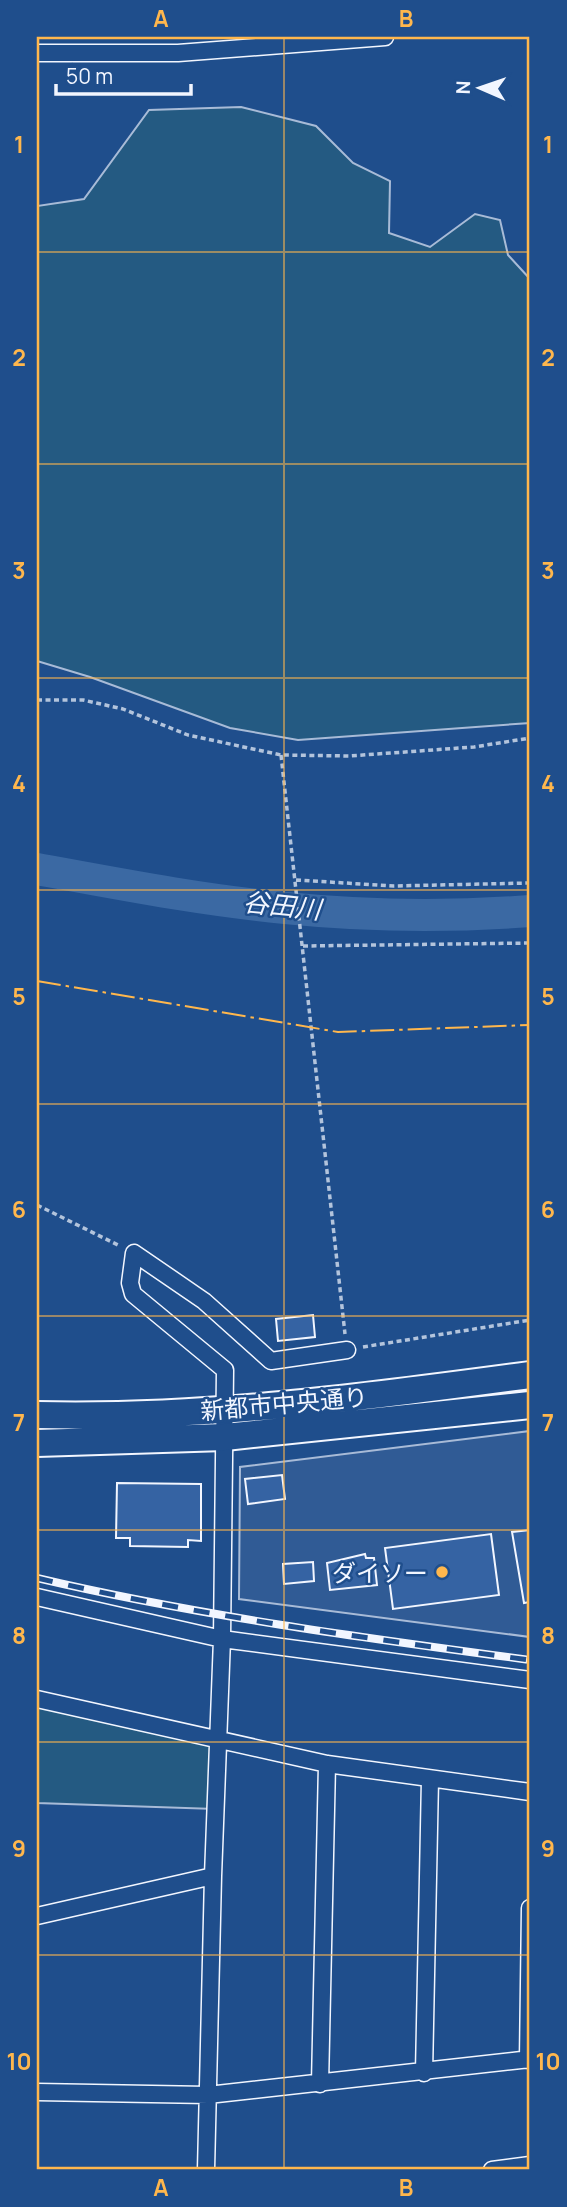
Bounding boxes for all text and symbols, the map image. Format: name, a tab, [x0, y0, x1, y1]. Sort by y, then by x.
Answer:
text: A	[153, 2, 169, 34]
text: B	[399, 2, 413, 34]
scale bar	[56, 52, 191, 96]
north arrow	[444, 52, 514, 122]
text: 50 m	[66, 62, 113, 90]
text: N	[450, 80, 476, 95]
text: 1	[14, 128, 24, 160]
text: 1	[543, 128, 553, 160]
text: 2	[12, 341, 26, 373]
text: 2	[541, 341, 555, 373]
text: 3	[12, 554, 26, 586]
text: 3	[541, 554, 555, 586]
text: 4	[12, 767, 26, 799]
text: 4	[541, 767, 555, 799]
water label: 谷田川	[241, 883, 326, 927]
text: 5	[12, 980, 26, 1012]
text: 5	[541, 980, 555, 1012]
text: 6	[12, 1193, 26, 1225]
text: 6	[541, 1193, 555, 1225]
street label: 新都市中央通り	[199, 1379, 369, 1427]
text: 7	[13, 1406, 25, 1438]
text: 7	[542, 1406, 554, 1438]
place label: ダイソー	[332, 1556, 428, 1589]
marker: ダイソー	[434, 1564, 450, 1580]
text: 8	[12, 1619, 26, 1651]
text: 8	[541, 1619, 555, 1651]
text: 9	[12, 1832, 26, 1864]
text: 9	[541, 1832, 555, 1864]
text: 10	[6, 2045, 32, 2077]
text: 10	[535, 2045, 561, 2077]
text: A	[153, 2171, 169, 2203]
text: B	[399, 2171, 413, 2203]

